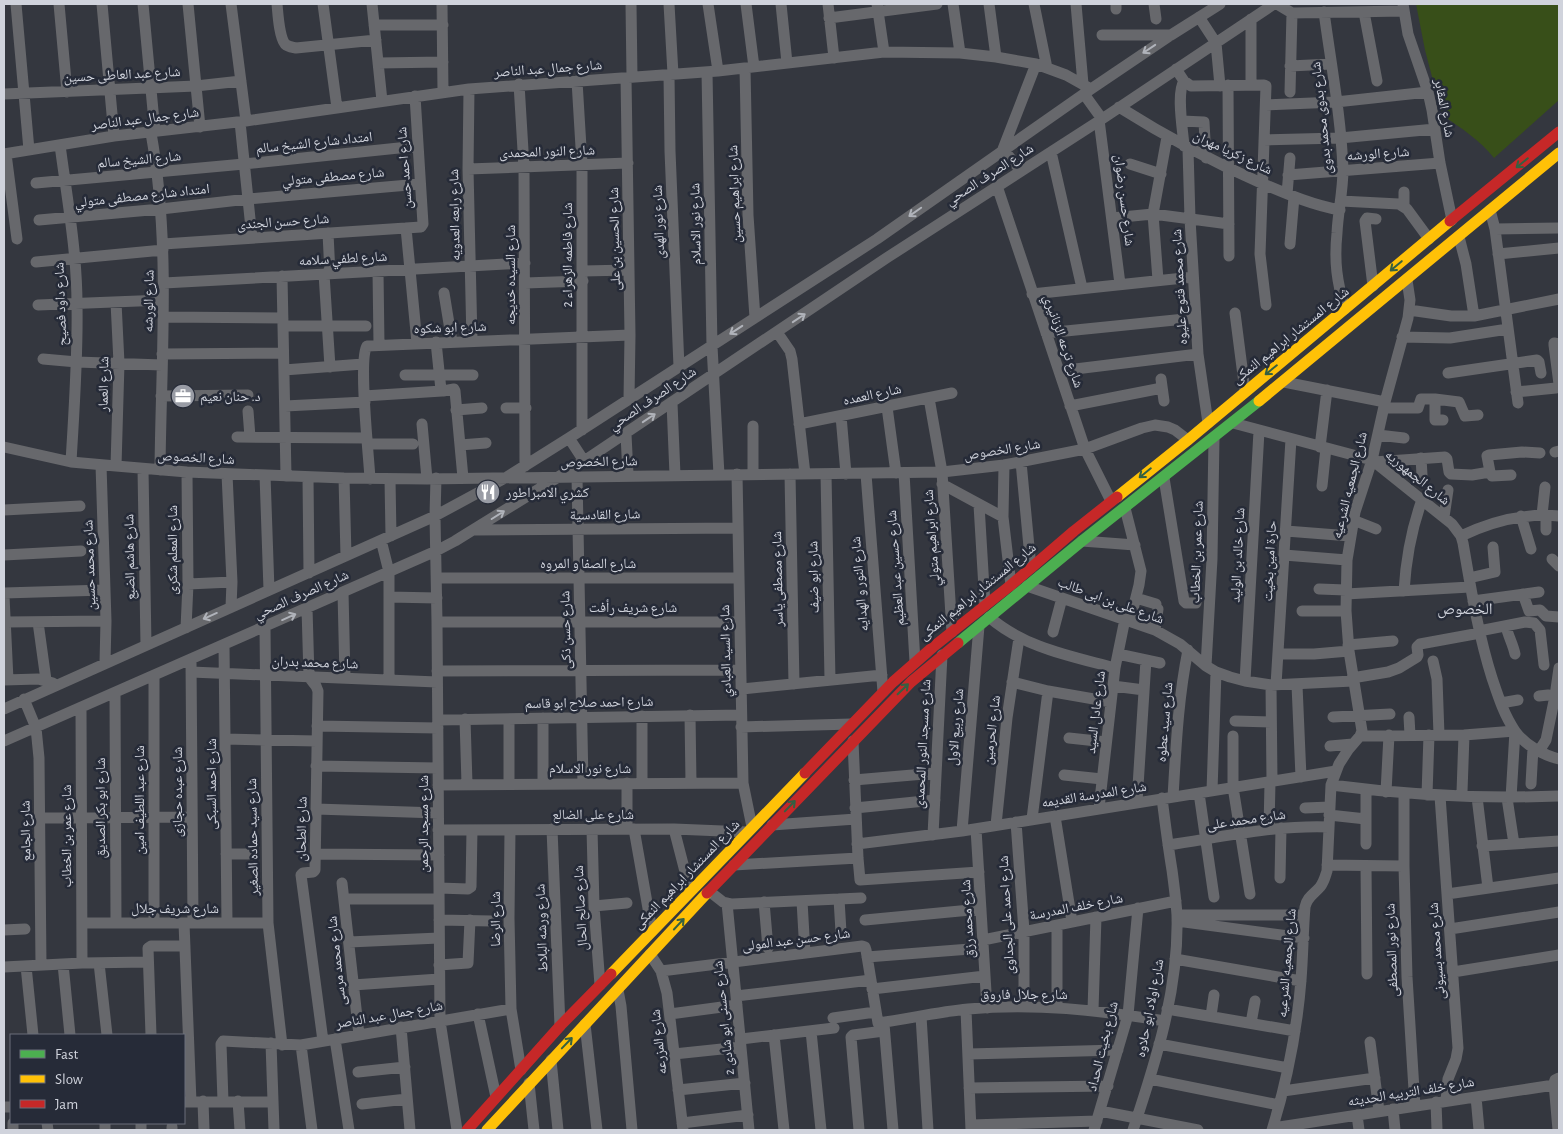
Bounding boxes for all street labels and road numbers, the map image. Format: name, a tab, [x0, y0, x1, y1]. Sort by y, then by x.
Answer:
street label: شارع جمال عبد الناصر	[492, 58, 603, 82]
street label: شارع بدوى محمد بدوى	[1309, 61, 1337, 175]
street label: شارع عبد العاطى حسين	[63, 65, 181, 87]
street label: شارع المقابر	[1429, 77, 1457, 139]
street label: شارع جمال عبد الناصر	[89, 105, 200, 135]
street label: شارع احمد حسن	[395, 126, 417, 209]
street label: شارع زكريا مهران	[1190, 129, 1274, 179]
street label: امتداد شارع الشيخ سالم	[255, 130, 373, 158]
street label: شارع الصرف الصحي	[943, 141, 1038, 211]
street label: شارع النور المحمدى	[499, 143, 595, 163]
street label: شارع ابراهيم حسين	[726, 144, 746, 243]
street label: شارع الورشه	[1346, 145, 1410, 165]
street label: شارع الشيخ سالم	[96, 149, 182, 173]
street label: شارع حسن رضوان	[1109, 154, 1137, 247]
street label: شارع مصطفى متولي	[281, 166, 385, 192]
street label: شارع رابعه العدويه	[447, 169, 465, 261]
street label: امتداد شارع مصطفى متولي	[74, 182, 211, 214]
street label: شارع نور الاسلام	[688, 183, 706, 265]
street label: شارع نور الهدى	[651, 185, 669, 259]
street label: شارع الحسين بن على	[607, 187, 625, 291]
street label: شارع فاطمه الزهراء 2	[561, 203, 577, 307]
street label: شارع حسن الجندى	[236, 212, 330, 234]
street label: شارع السيده خديجه	[504, 225, 520, 325]
street label: شارع محمد فتوح عليوه	[1170, 229, 1192, 345]
street label: شارع لطفي سلامه	[298, 250, 388, 272]
street label: شارع داود فصيح	[53, 262, 71, 346]
street label: شارع الورشه	[141, 270, 159, 333]
street label: شارع المستشار ابراهيم النمكى	[1229, 284, 1353, 389]
street label: شارع ترعه الزنانيري	[1037, 293, 1086, 391]
street label: شارع ابو شكوه	[413, 320, 487, 338]
street label: شارع العمار	[96, 356, 113, 413]
street label: شارع الصرف الصحي	[606, 364, 701, 436]
street label: شارع العمده	[842, 382, 903, 410]
street label: شارع الجمعيه الشرعيه	[1330, 430, 1372, 541]
street label: شارع الخصوص	[963, 437, 1042, 465]
street label: شارع الجمهوريه	[1381, 448, 1452, 510]
street label: شارع الخصوص	[157, 449, 235, 469]
street label: شارع الخصوص	[560, 454, 638, 472]
street label: شارع ابراهيم متولي	[922, 489, 946, 587]
street label: شارع عمر بن الخطاب	[1188, 500, 1208, 604]
street label: شارع المعلم شكرى	[166, 505, 182, 595]
street label: شارع القادسية	[570, 507, 640, 525]
street label: شارع خالد بن الوليد	[1229, 507, 1249, 603]
street label: شارع حسين عبد العظيم	[885, 509, 909, 626]
street label: شارع هاشم الضبع	[122, 514, 140, 600]
street label: شارع محمد حسين	[81, 519, 101, 611]
street label: حارة امين بخيت	[1261, 520, 1280, 602]
street label: شارع مصطفى ياسر	[770, 531, 788, 628]
street label: شارع النور و الهدايه	[849, 536, 873, 632]
street label: شارع المستشار ابراهيم النمكى	[916, 540, 1040, 645]
street label: شارع ابو ضيف	[806, 541, 824, 613]
street label: شارع الصفا و المروه	[540, 557, 636, 573]
street label: شارع الصرف الصحي	[252, 568, 352, 625]
street label: شارع على بن ابى طالب	[1055, 575, 1166, 629]
street label: شارع حسن ذكى	[558, 590, 576, 670]
street label: شارع شريف رأفت	[589, 599, 677, 617]
street label: شارع السيد العبادي	[718, 604, 737, 697]
street label: شارع محمد بدران	[271, 654, 359, 674]
street label: شارع عادل السيد	[1084, 670, 1110, 755]
street label: شارع مسجد النور المحمدى	[913, 679, 935, 809]
street label: شارع سيد عطوه	[1155, 681, 1177, 763]
street label: شارع ربيع الاول	[946, 688, 968, 767]
street label: شارع احمد صلاح ابو قاسم	[525, 695, 654, 713]
street label: شارع الحرمين	[981, 695, 1005, 766]
street label: شارع احمد السبكى	[205, 738, 221, 830]
street label: شارع عبد اللطيف امين	[133, 745, 149, 855]
street label: شارع عبده حجازى	[171, 747, 187, 837]
street label: شارع ابو بكر الصديق	[94, 758, 110, 858]
street label: شارع نور الاسلام	[549, 762, 631, 778]
street label: شارع مسجد الرحمن	[417, 775, 433, 873]
street label: شارع سيد حماده الصغير	[245, 778, 263, 897]
street label: شارع المدرسة القديمه	[1041, 780, 1148, 812]
street label: شارع عمر بن الخطاب	[60, 785, 76, 887]
street label: شارع الطحان	[294, 796, 312, 862]
street label: شارع الجامع	[18, 800, 36, 862]
street label: شارع على الضالع	[552, 808, 634, 824]
street label: شارع محمد على	[1206, 808, 1287, 834]
street label: شارع المستشار ابراهيم النمكى	[631, 817, 744, 933]
street label: شارع احمد على الجداوى	[997, 855, 1019, 975]
street label: شارع صالح الحال	[572, 865, 592, 951]
street label: شارع محمد رزق	[959, 879, 979, 959]
street label: شارع ورشه البلاط	[533, 883, 553, 972]
street label: شارع الرضا	[489, 891, 505, 947]
street label: شارع خلف المدرسة	[1028, 891, 1124, 925]
street label: شارع شريف جلال	[131, 902, 219, 918]
street label: شارع محمد بسيونى	[1427, 902, 1449, 1000]
street label: شارع نور المصطفى	[1383, 903, 1403, 997]
street label: شارع الجمعيه الشرعيه	[1275, 908, 1301, 1018]
street label: شارع محمد مرسى	[325, 915, 351, 1006]
street label: شارع حسن عبد المولى	[741, 926, 851, 956]
street label: شارع اولاد ابو حلاوه	[1134, 958, 1168, 1059]
street label: شارع حسنى ابو شادى 2	[711, 960, 739, 1076]
street label: شارع جلال فاروق	[980, 988, 1068, 1004]
street label: شارع جمال عبد الناصر	[334, 999, 444, 1033]
street label: شارع بخيت الحداد	[1085, 1000, 1123, 1093]
street label: شارع المزرعه	[649, 1008, 671, 1075]
street label: شارع خلف التربيه الحديثه	[1347, 1075, 1476, 1111]

